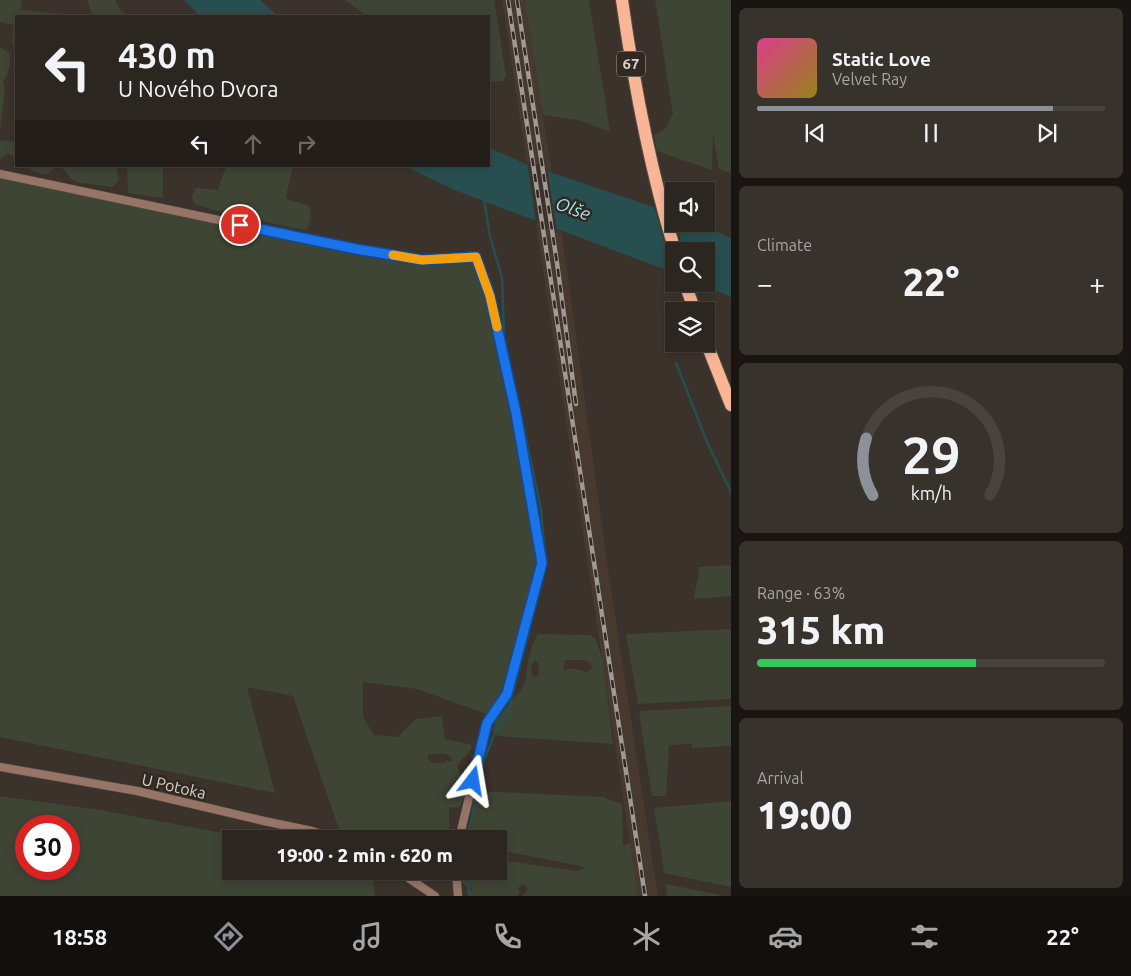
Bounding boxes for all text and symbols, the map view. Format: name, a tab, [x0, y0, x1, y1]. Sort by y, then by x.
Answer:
icon: left	[35, 35, 100, 100]
text: 430 m	[118, 35, 216, 75]
text: Static Love	[832, 48, 931, 70]
road number: 67	[617, 52, 645, 76]
text: Velvet Ray	[832, 70, 907, 88]
text: U Nového Dvora	[118, 76, 279, 101]
icon: previous	[801, 119, 829, 147]
icon: pause	[917, 119, 945, 147]
icon: next	[1033, 119, 1061, 147]
icon: left	[186, 130, 214, 158]
icon: ahead	[239, 130, 267, 158]
icon: right	[292, 130, 320, 158]
map controls	[665, 182, 715, 352]
button: sound	[665, 182, 715, 232]
water label: Olše	[553, 193, 593, 224]
pin	[219, 204, 261, 246]
icon: arrive	[226, 211, 254, 239]
text: Climate	[757, 236, 812, 254]
button: search	[665, 242, 715, 292]
text: 22°	[903, 261, 959, 303]
text: −	[757, 268, 773, 299]
text: +	[1089, 268, 1105, 299]
button: layers	[665, 302, 715, 352]
text: 29	[902, 426, 960, 484]
text: km/h	[910, 483, 952, 503]
text: Range · 63%	[757, 584, 845, 602]
text: 315 km	[757, 609, 885, 651]
position arrow	[446, 754, 498, 806]
text: Arrival	[757, 769, 804, 787]
street label: U Potoka	[140, 770, 208, 802]
text: 19:00	[757, 794, 852, 836]
speed limit sign: 30	[15, 815, 80, 880]
text: 19:00 · 2 min · 620 m	[276, 844, 453, 866]
icon: directions	[211, 919, 246, 954]
icon: music	[350, 919, 385, 954]
icon: phone	[490, 919, 525, 954]
icon: climate	[629, 919, 664, 954]
icon: car	[768, 919, 803, 954]
icon: filters	[907, 919, 942, 954]
text: 18:58	[52, 924, 107, 949]
text: 22°	[1046, 924, 1079, 949]

